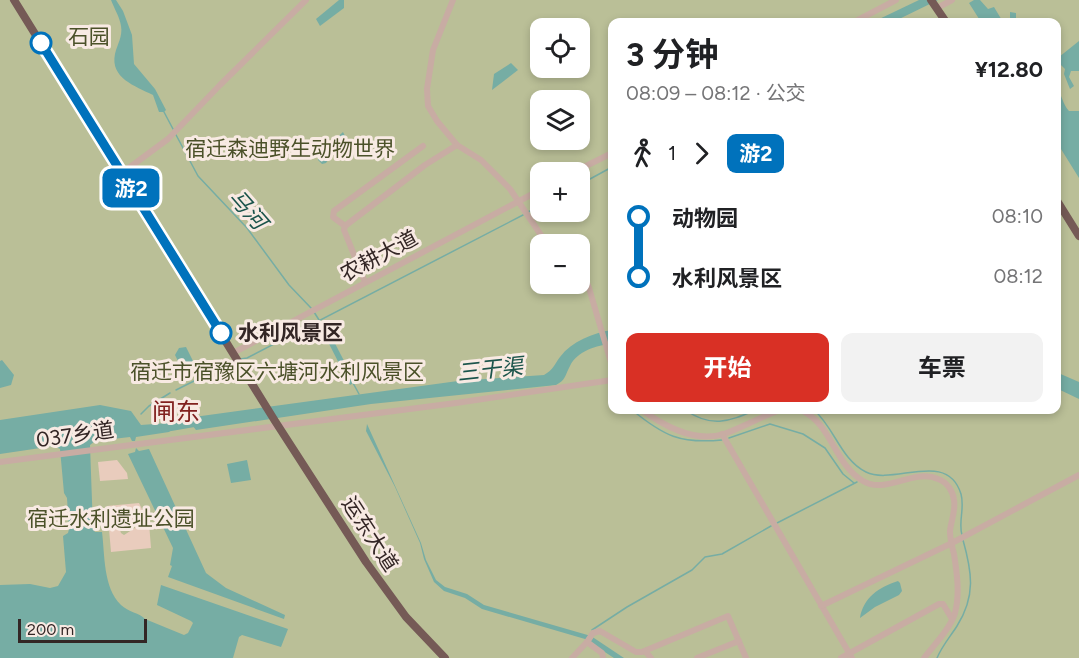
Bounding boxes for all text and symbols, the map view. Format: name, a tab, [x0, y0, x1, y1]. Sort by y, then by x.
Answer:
map controls	[530, 18, 590, 294]
button: locate	[530, 18, 590, 78]
park label: 石园	[68, 24, 110, 49]
unlabelled marker	[30, 32, 52, 54]
text: 3 分钟	[626, 35, 718, 74]
text: ¥12.80	[975, 56, 1043, 83]
text: 08:09 – 08:12 · 公交	[626, 81, 806, 105]
button: layers	[530, 90, 590, 150]
park label: 宿迁森迪野生动物世界	[185, 136, 395, 161]
icon: walk	[626, 137, 659, 170]
icon: forward	[685, 137, 718, 170]
text: 1	[668, 141, 676, 165]
text: 游2	[739, 141, 772, 166]
button: +	[530, 162, 590, 222]
line badge: 游2	[104, 168, 158, 207]
text: 游2	[114, 176, 148, 201]
water label: 马河	[223, 184, 275, 238]
text: 08:10	[992, 204, 1043, 228]
text: 动物园	[672, 205, 738, 232]
street label: 农耕大道	[336, 225, 422, 286]
button: −	[530, 234, 590, 294]
text: 08:12	[993, 264, 1043, 288]
text: 水利风景区	[672, 265, 782, 292]
place label: 水利风景区	[238, 320, 343, 345]
marker: 水利风景区	[210, 322, 232, 344]
button: 开始	[626, 333, 829, 402]
button: 车票	[841, 333, 1043, 402]
water label: 三干渠	[456, 352, 527, 386]
park label: 宿迁市宿豫区六塘河水利风景区	[130, 359, 424, 384]
district label: 闸东	[152, 397, 200, 426]
street label: 037乡道	[34, 417, 115, 452]
street label: 运东大道	[337, 492, 404, 576]
park label: 宿迁水利遗址公园	[27, 506, 195, 531]
scale bar	[18, 616, 147, 644]
text: 200 m	[27, 620, 74, 639]

